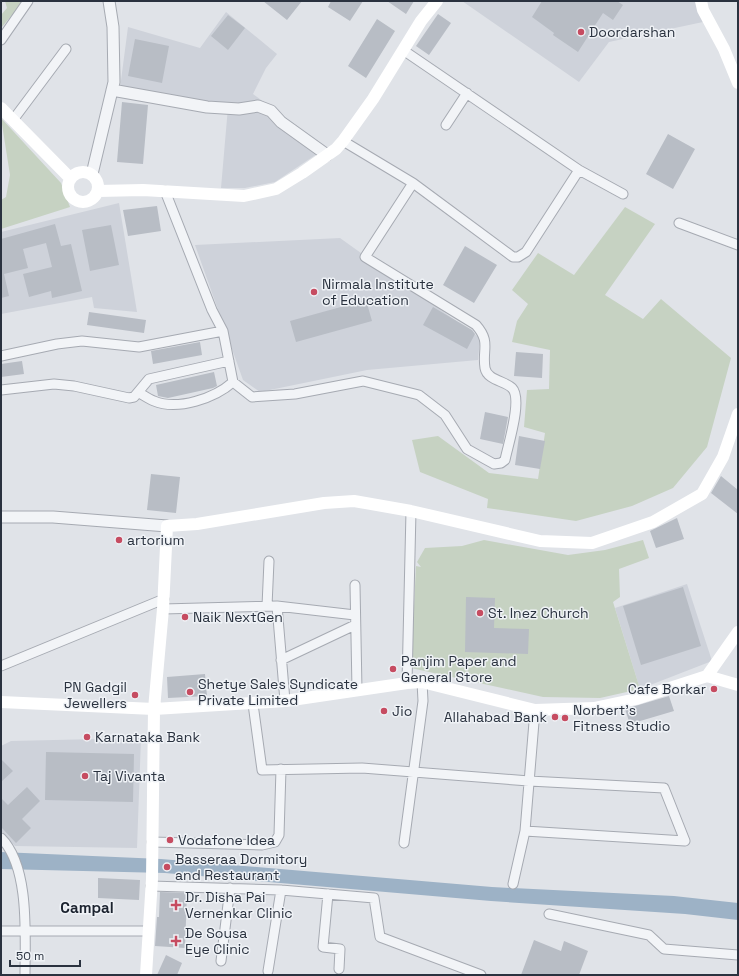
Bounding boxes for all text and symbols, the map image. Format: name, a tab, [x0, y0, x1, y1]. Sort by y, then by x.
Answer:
place label: Doordarshan	[589, 23, 675, 41]
marker: Doordarshan	[576, 27, 586, 37]
place label: Nirmala Institute of Education	[322, 275, 434, 309]
marker: Nirmala Institute of Education	[309, 287, 319, 297]
place label: artorium	[127, 531, 184, 549]
marker: artorium	[114, 535, 124, 545]
place label: St. Inez Church	[488, 604, 589, 622]
place label: Naik NextGen	[193, 608, 283, 626]
marker: St. Inez Church	[475, 608, 485, 618]
marker: Naik NextGen	[180, 612, 190, 622]
place label: Panjim Paper and General Store	[401, 652, 517, 686]
marker: Panjim Paper and General Store	[388, 664, 398, 674]
place label: Shetye Sales Syndicate Private Limited	[198, 675, 358, 709]
place label: PN Gadgil Jewellers	[64, 678, 127, 712]
place label: Cafe Borkar	[628, 680, 706, 698]
marker: Cafe Borkar	[709, 684, 719, 694]
marker: Shetye Sales Syndicate Private Limited	[185, 687, 195, 697]
marker: PN Gadgil Jewellers	[130, 690, 140, 700]
place label: Norbert's Fitness Studio	[573, 701, 670, 735]
place label: Jio	[392, 702, 412, 720]
marker: Jio	[379, 706, 389, 716]
place label: Allahabad Bank	[444, 708, 547, 726]
marker: Allahabad Bank	[550, 712, 560, 722]
marker: Norbert's Fitness Studio	[560, 713, 570, 723]
place label: Karnataka Bank	[95, 728, 200, 746]
marker: Karnataka Bank	[82, 732, 92, 742]
place label: Taj Vivanta	[93, 767, 165, 785]
marker: Taj Vivanta	[80, 771, 90, 781]
place label: Vodafone Idea	[178, 831, 275, 849]
marker: Vodafone Idea	[165, 835, 175, 845]
place label: Basseraa Dormitory and Restaurant	[175, 850, 307, 884]
marker: Basseraa Dormitory and Restaurant	[162, 862, 172, 872]
place label: Dr. Disha Pai Vernenkar Clinic	[185, 888, 293, 922]
district label: Campal	[60, 898, 114, 917]
marker: Dr. Disha Pai Vernenkar Clinic	[170, 899, 182, 911]
place label: De Sousa Eye Clinic	[185, 924, 250, 958]
marker: De Sousa Eye Clinic	[170, 935, 182, 947]
scale bar	[10, 942, 80, 968]
text: 50 m	[16, 948, 44, 964]

